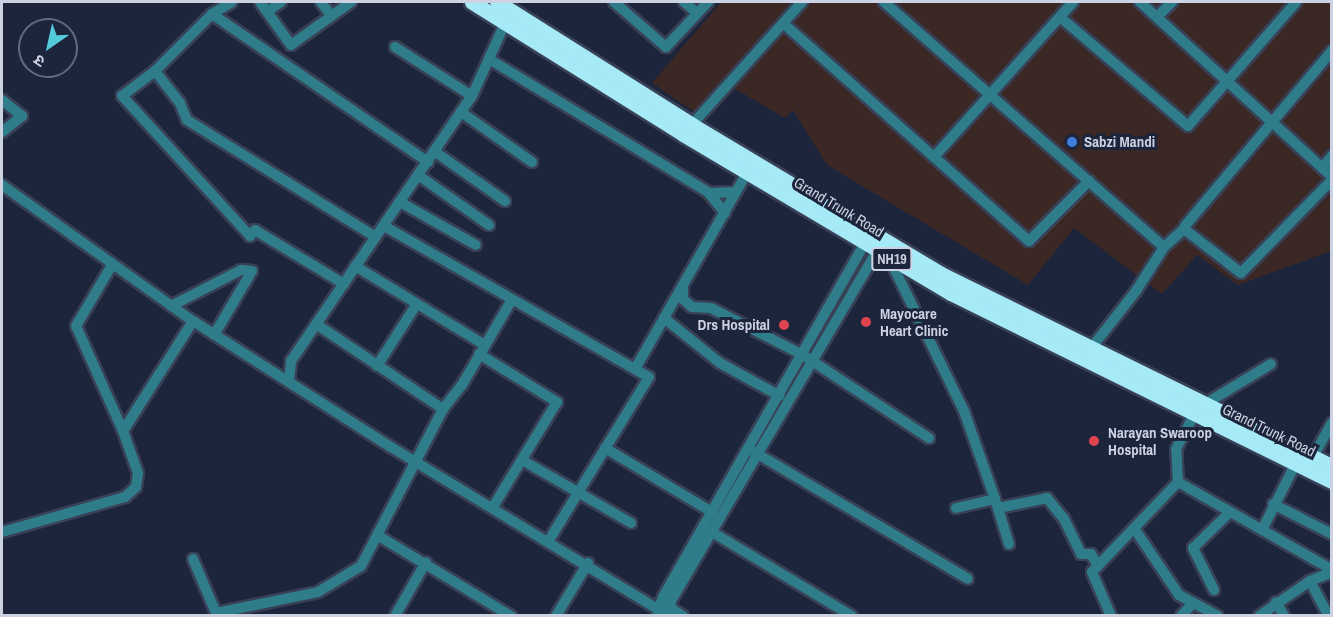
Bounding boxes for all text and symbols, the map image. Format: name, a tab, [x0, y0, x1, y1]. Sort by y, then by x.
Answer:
north arrow	[18, 18, 78, 78]
text: उ	[29, 50, 49, 73]
place label: Sabzi Mandi	[1084, 133, 1155, 151]
marker: Sabzi Mandi	[1065, 135, 1079, 149]
street label: Grand Trunk Road	[791, 173, 887, 241]
road number: NH19	[871, 248, 913, 270]
place label: Mayocare Heart Clinic	[880, 304, 948, 339]
marker: Mayocare Heart Clinic	[857, 313, 875, 331]
place label: Drs Hospital	[698, 316, 770, 334]
marker: Drs Hospital	[775, 316, 793, 334]
street label: Grand Trunk Road	[1219, 400, 1319, 460]
place label: Narayan Swaroop Hospital	[1108, 423, 1212, 458]
marker: Narayan Swaroop Hospital	[1085, 432, 1103, 450]

